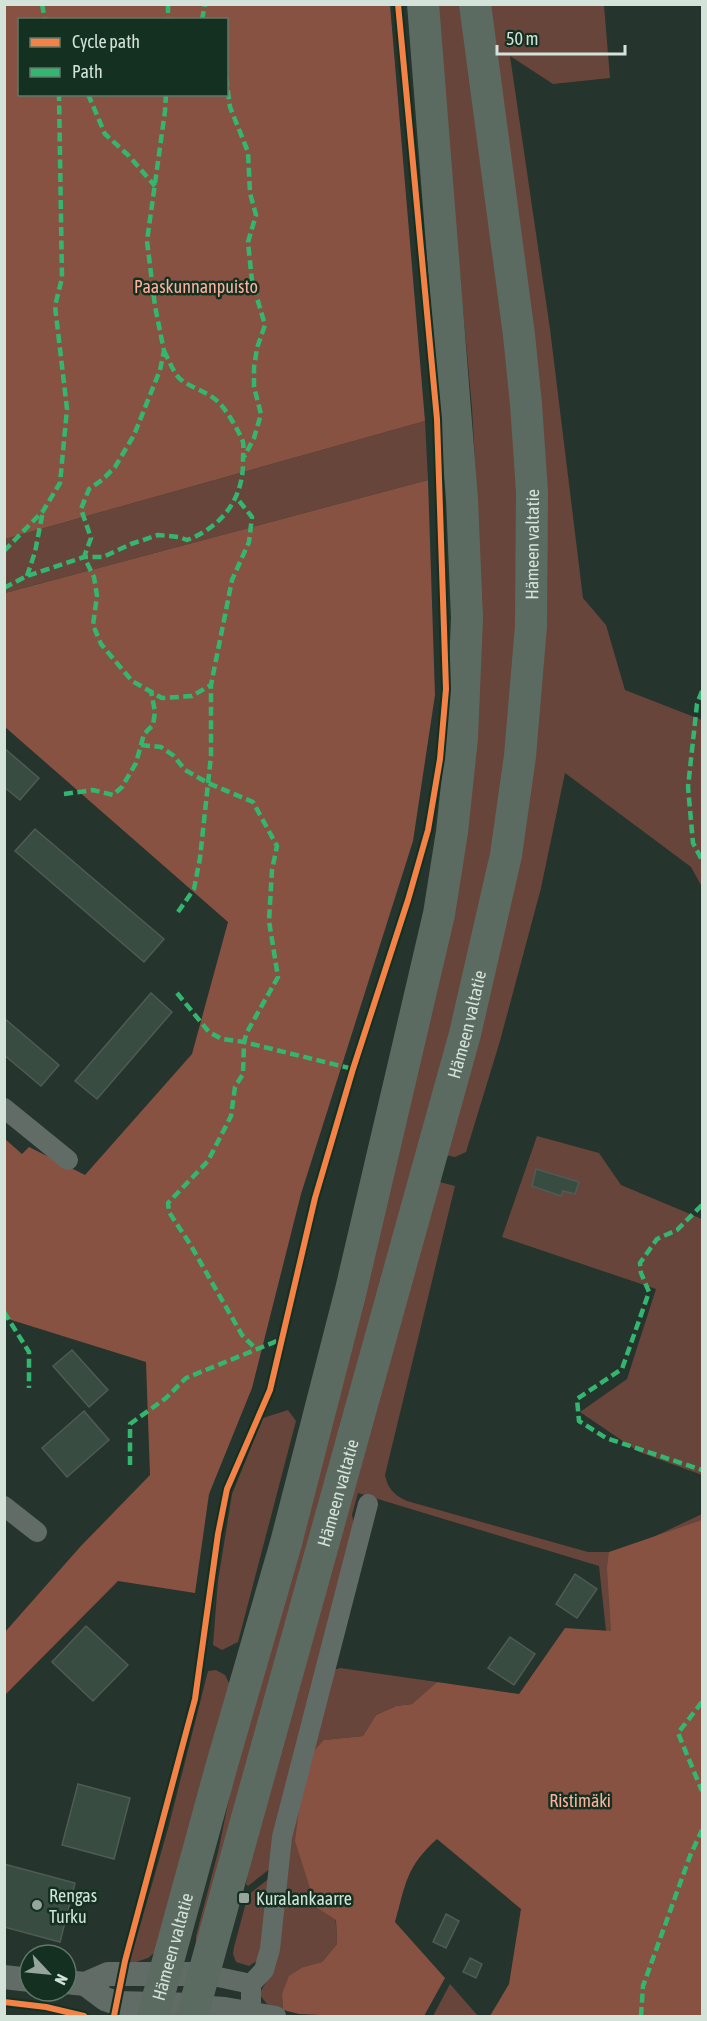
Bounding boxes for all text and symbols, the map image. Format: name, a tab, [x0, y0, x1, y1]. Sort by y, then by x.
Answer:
legend	[18, 18, 228, 96]
scale bar	[497, 18, 624, 56]
text: 50 m	[506, 28, 538, 49]
text: Cycle path	[72, 31, 140, 52]
text: Path	[72, 61, 103, 82]
park label: Paaskunnanpuisto	[134, 276, 258, 297]
street label: Hämeen valtatie	[521, 489, 543, 600]
street label: Hämeen valtatie	[443, 968, 490, 1081]
street label: Hämeen valtatie	[312, 1437, 362, 1549]
park label: Ristimäki	[549, 1790, 611, 1811]
place label: Rengas Turku	[49, 1885, 97, 1927]
place label: Kuralankaarre	[256, 1888, 352, 1909]
street label: Hämeen valtatie	[147, 1890, 197, 2003]
marker: Kuralankaarre	[237, 1891, 251, 1905]
marker: Rengas Turku	[30, 1898, 44, 1912]
north arrow	[18, 1943, 78, 2003]
text: N	[51, 1971, 72, 1988]

